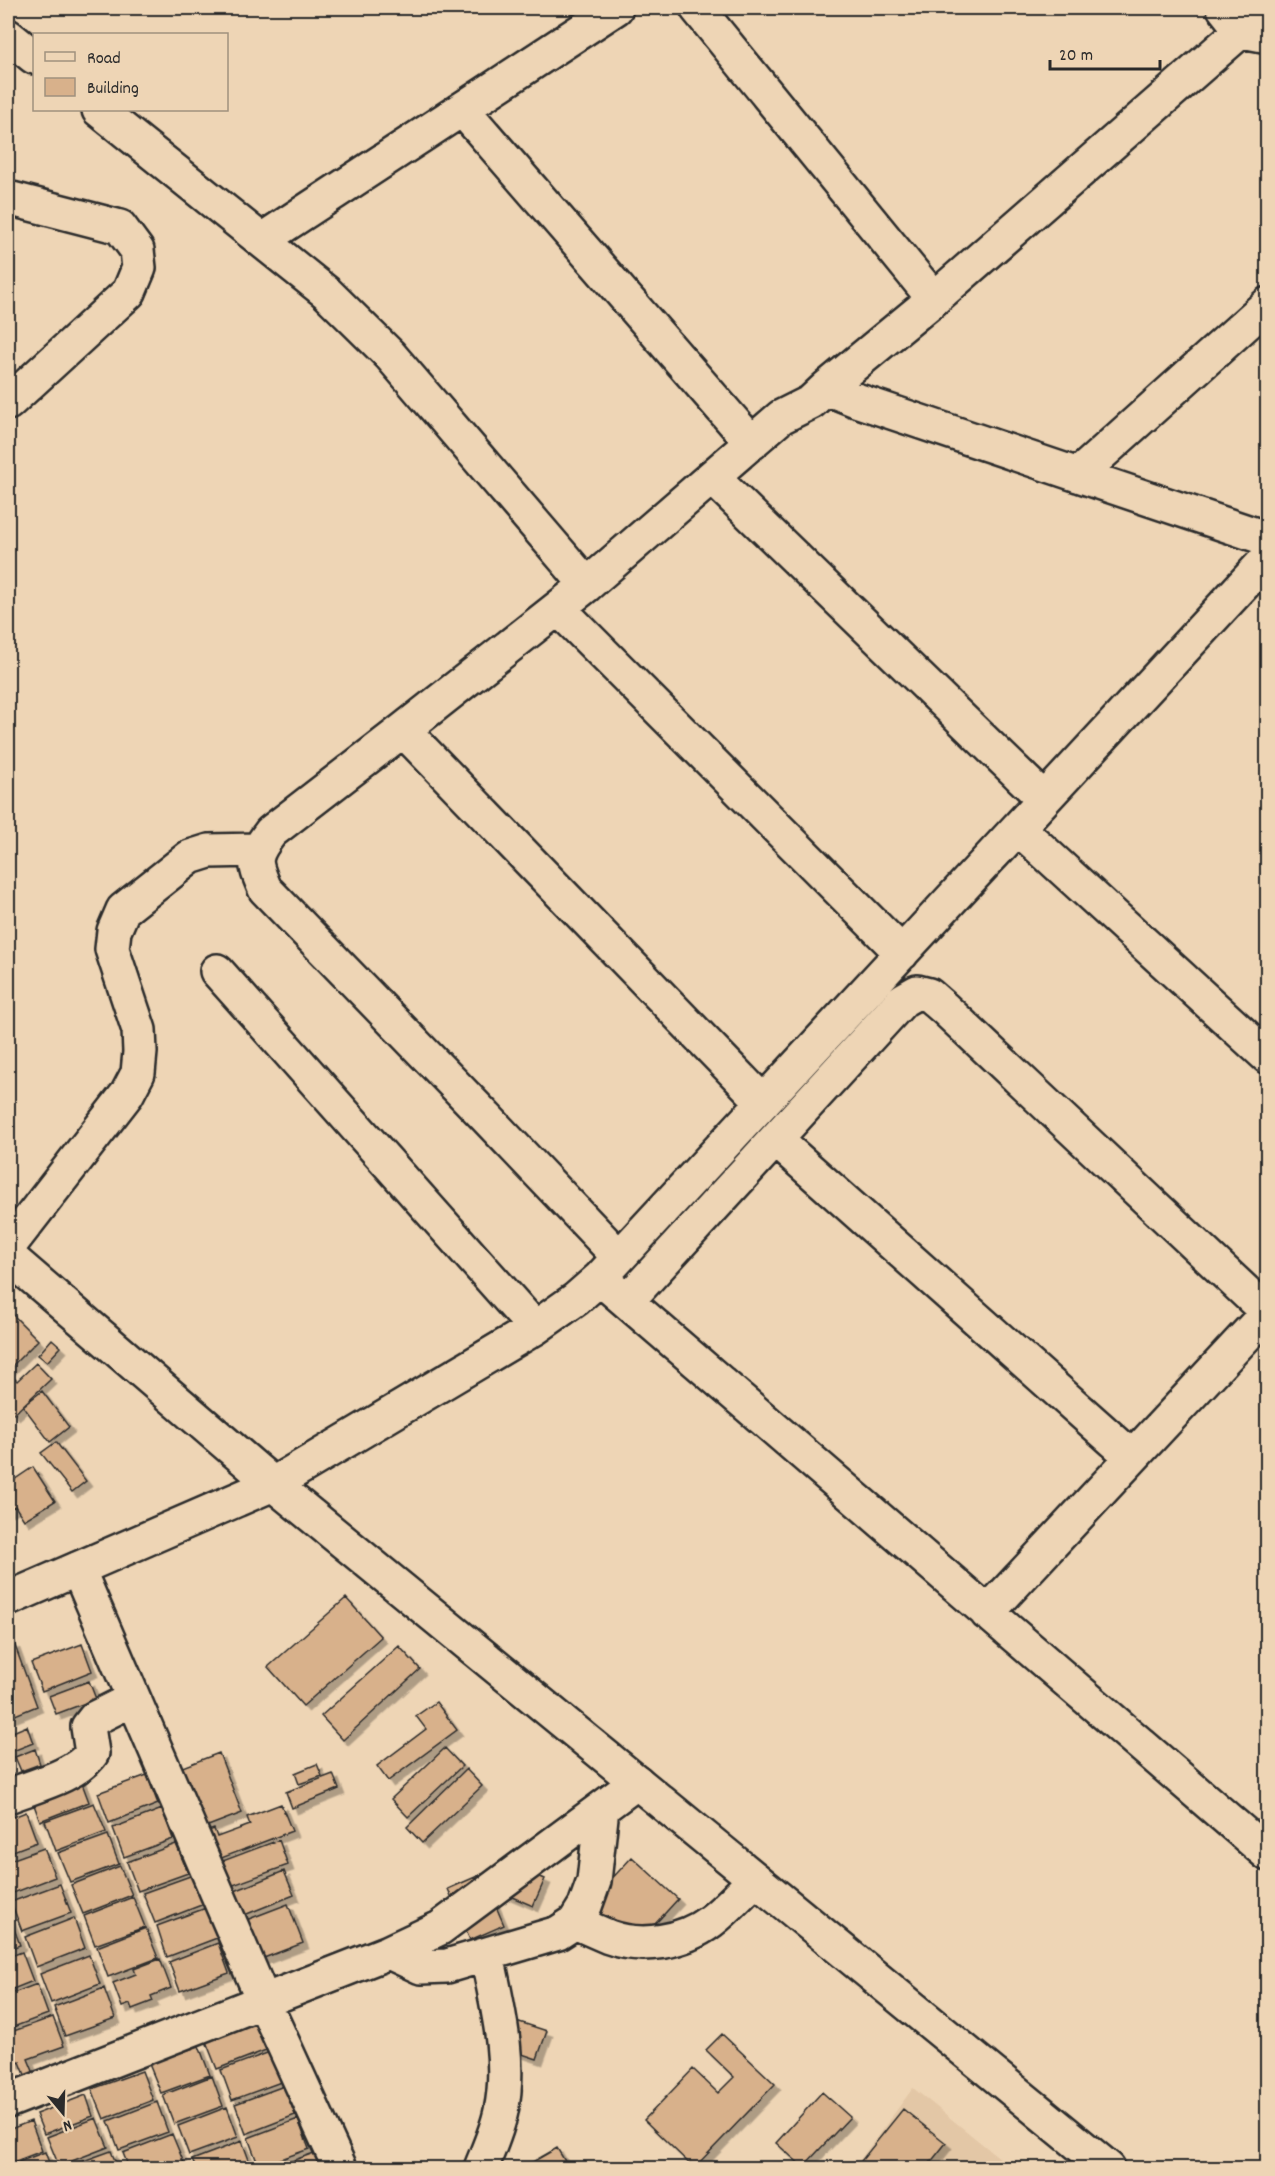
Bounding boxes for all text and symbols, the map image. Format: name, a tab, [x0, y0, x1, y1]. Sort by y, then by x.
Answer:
legend	[33, 33, 228, 111]
scale bar	[1050, 33, 1160, 71]
text: 20 m	[1059, 44, 1093, 69]
text: Road	[87, 47, 121, 72]
text: Building	[87, 77, 139, 102]
north arrow	[33, 2083, 93, 2143]
text: N	[59, 2113, 75, 2137]

